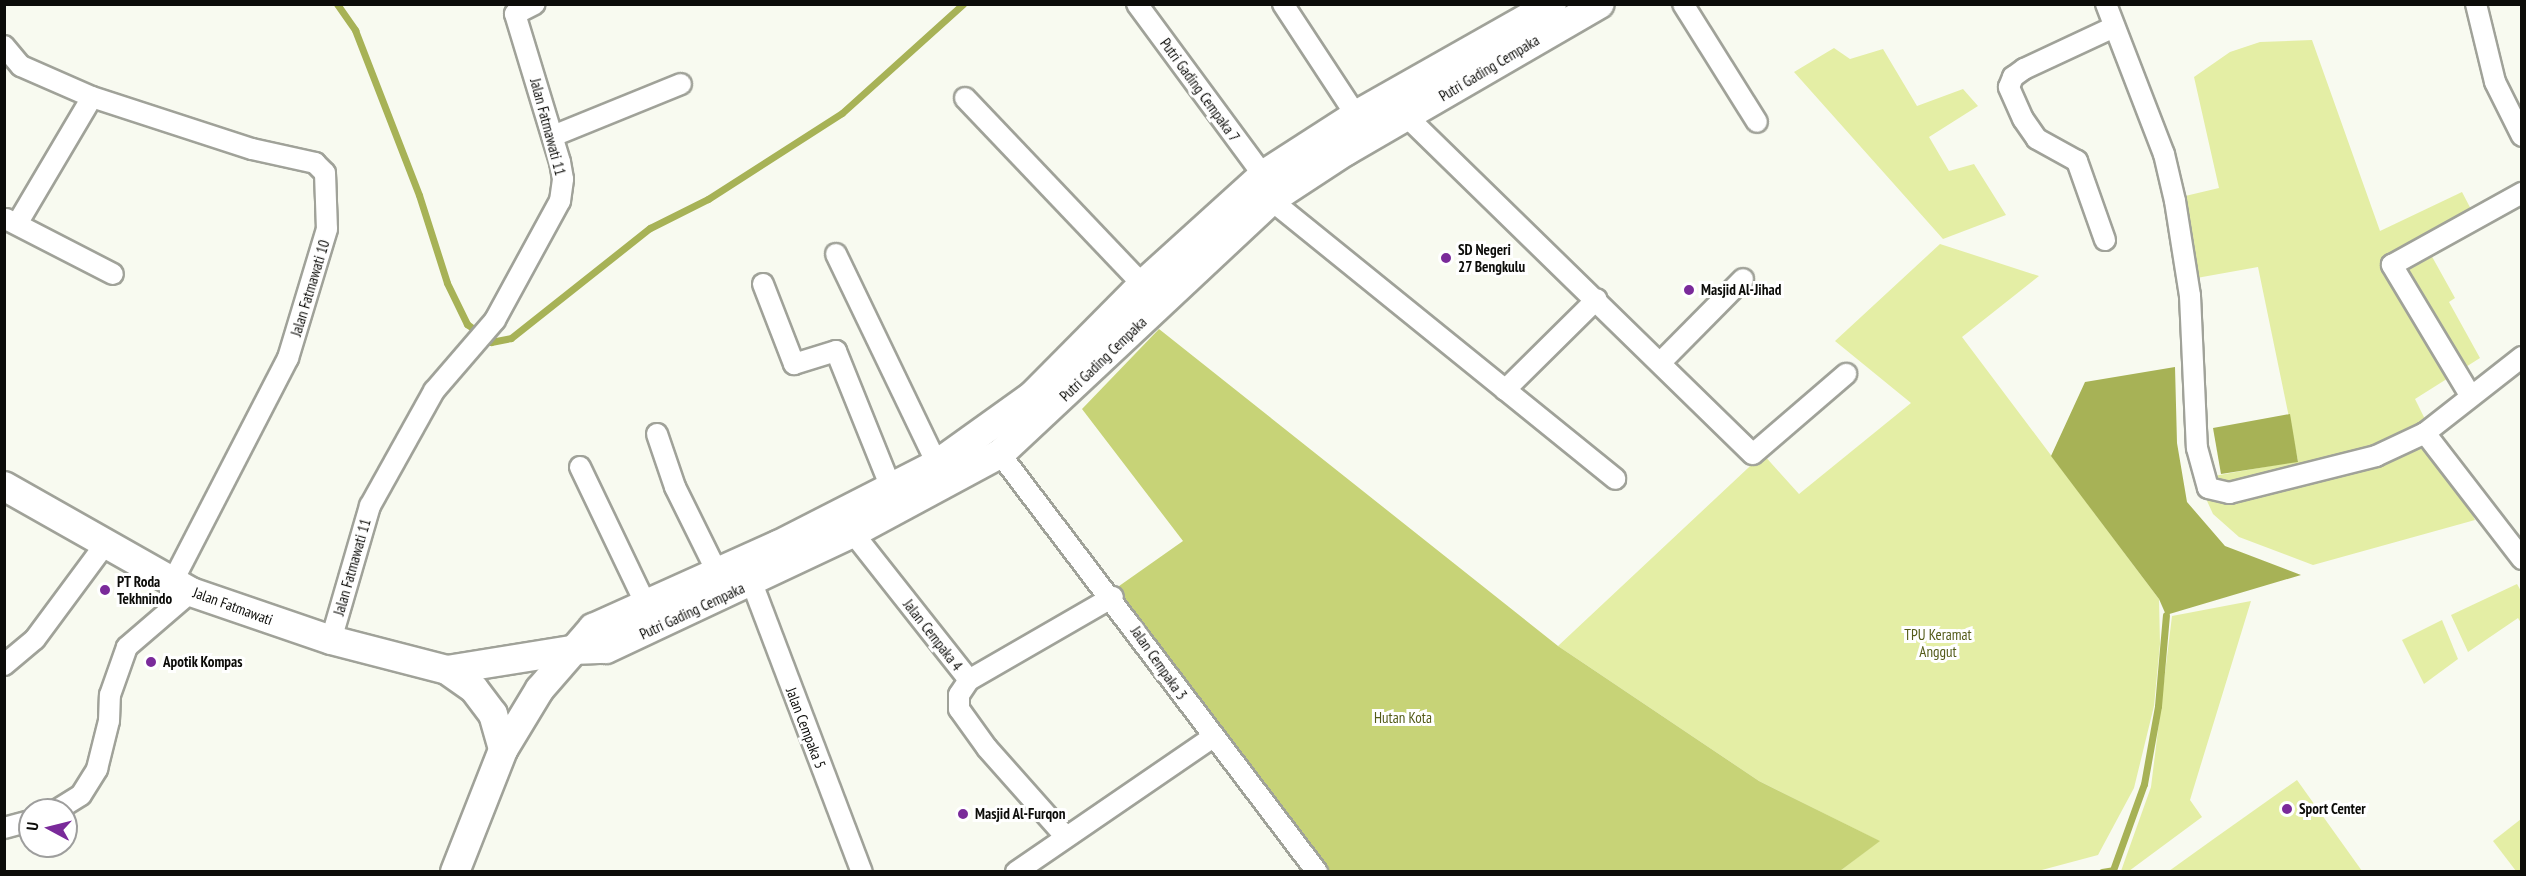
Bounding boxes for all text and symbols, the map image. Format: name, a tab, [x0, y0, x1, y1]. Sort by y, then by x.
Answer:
street label: Putri Gading Cempaka	[1436, 31, 1542, 105]
street label: Putri Gading Cempaka 7	[1156, 35, 1244, 145]
street label: Jalan Fatmawati 11	[526, 76, 570, 178]
street label: Jalan Fatmawati 10	[287, 238, 333, 338]
place label: SD Negeri 27 Bengkulu	[1458, 240, 1526, 275]
marker: SD Negeri 27 Bengkulu	[1439, 251, 1453, 265]
place label: Masjid Al-Jihad	[1701, 281, 1782, 299]
marker: Masjid Al-Jihad	[1682, 283, 1696, 297]
street label: Putri Gading Cempaka	[1056, 313, 1150, 405]
street label: Jalan Fatmawati 11	[330, 517, 374, 617]
place label: PT Roda Tekhnindo	[117, 572, 172, 607]
street label: Putri Gading Cempaka	[637, 579, 747, 643]
marker: PT Roda Tekhnindo	[98, 583, 112, 597]
street label: Jalan Fatmawati	[191, 583, 275, 629]
street label: Jalan Cempaka 4	[900, 596, 966, 674]
street label: Jalan Cempaka 3	[1127, 623, 1191, 703]
park label: TPU Keramat Anggut	[1904, 625, 1972, 660]
place label: Apotik Kompas	[163, 653, 243, 671]
marker: Apotik Kompas	[144, 655, 158, 669]
street label: Jalan Cempaka 5	[782, 685, 830, 771]
park label: Hutan Kota	[1374, 709, 1432, 727]
north arrow	[18, 798, 78, 858]
place label: Sport Center	[2299, 800, 2366, 818]
marker: Sport Center	[2280, 802, 2294, 816]
place label: Masjid Al-Furqon	[975, 805, 1066, 823]
marker: Masjid Al-Furqon	[956, 807, 970, 821]
text: U	[22, 821, 43, 831]

